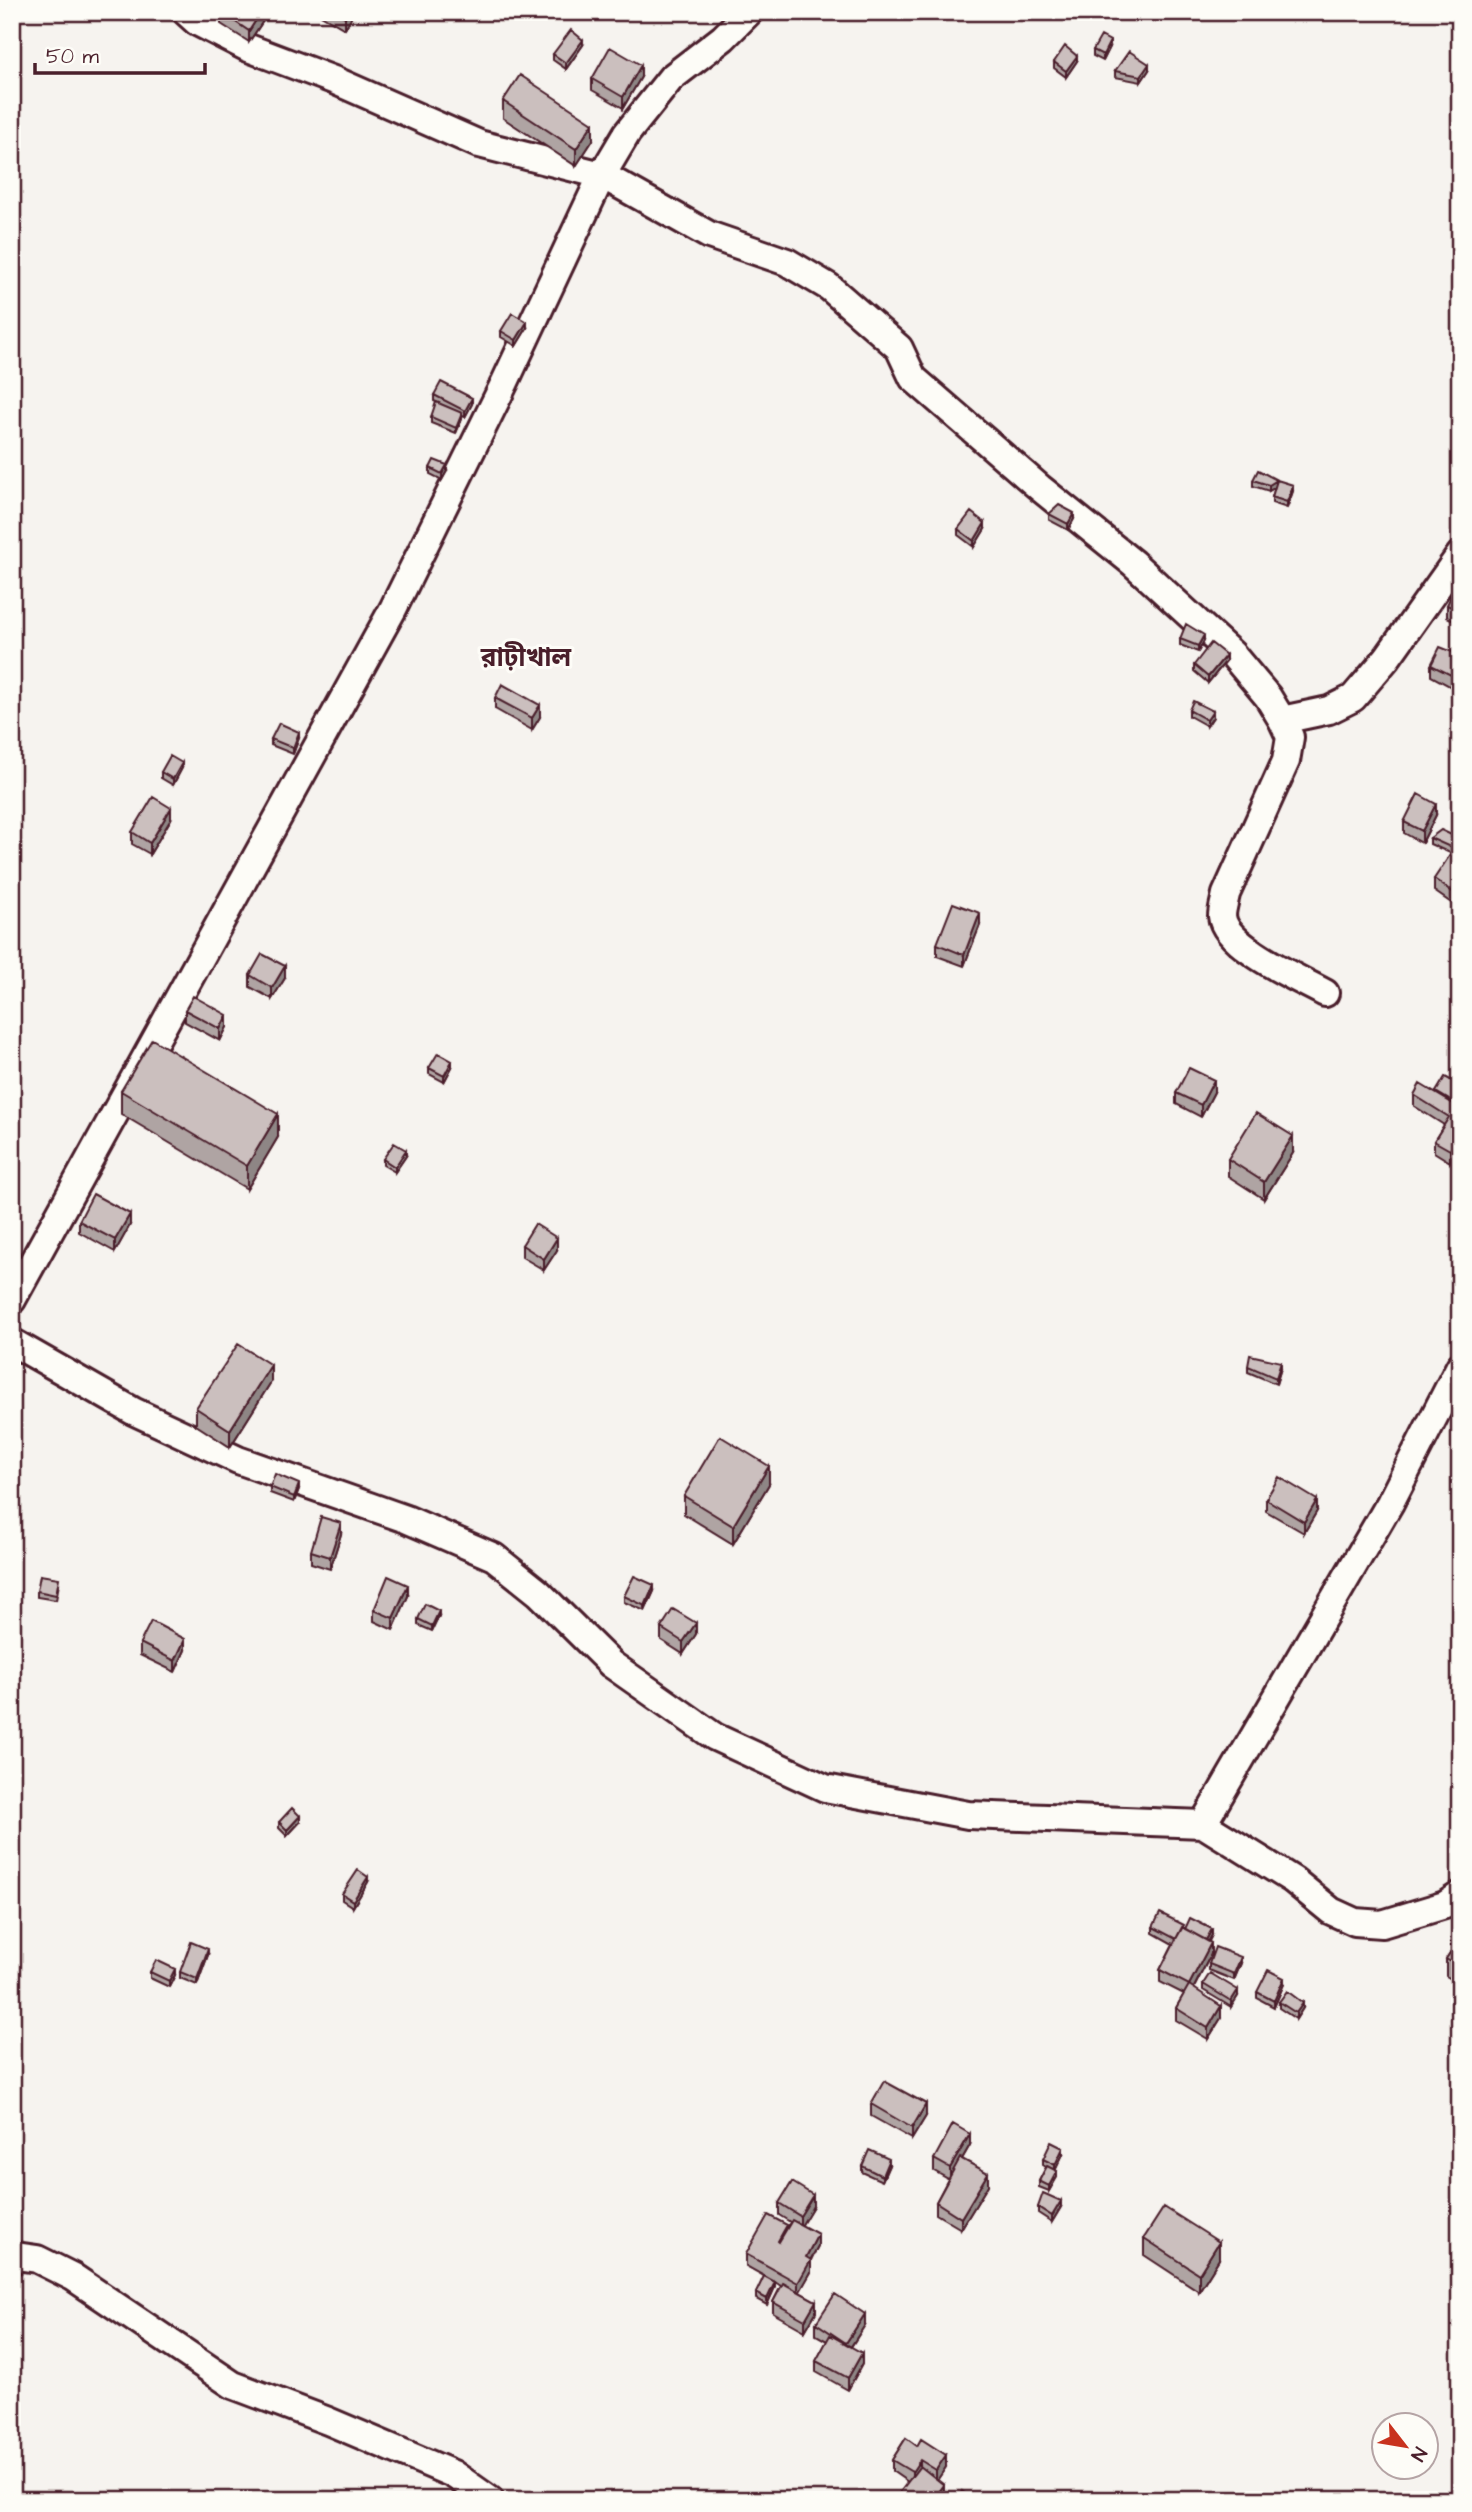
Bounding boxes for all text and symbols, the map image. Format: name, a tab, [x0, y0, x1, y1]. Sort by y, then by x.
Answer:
scale bar	[35, 32, 205, 76]
text: 50 m	[46, 42, 100, 71]
district label: রাঢ়ীখাল	[480, 640, 572, 676]
north arrow	[1370, 2410, 1440, 2480]
text: N	[1404, 2442, 1433, 2466]

